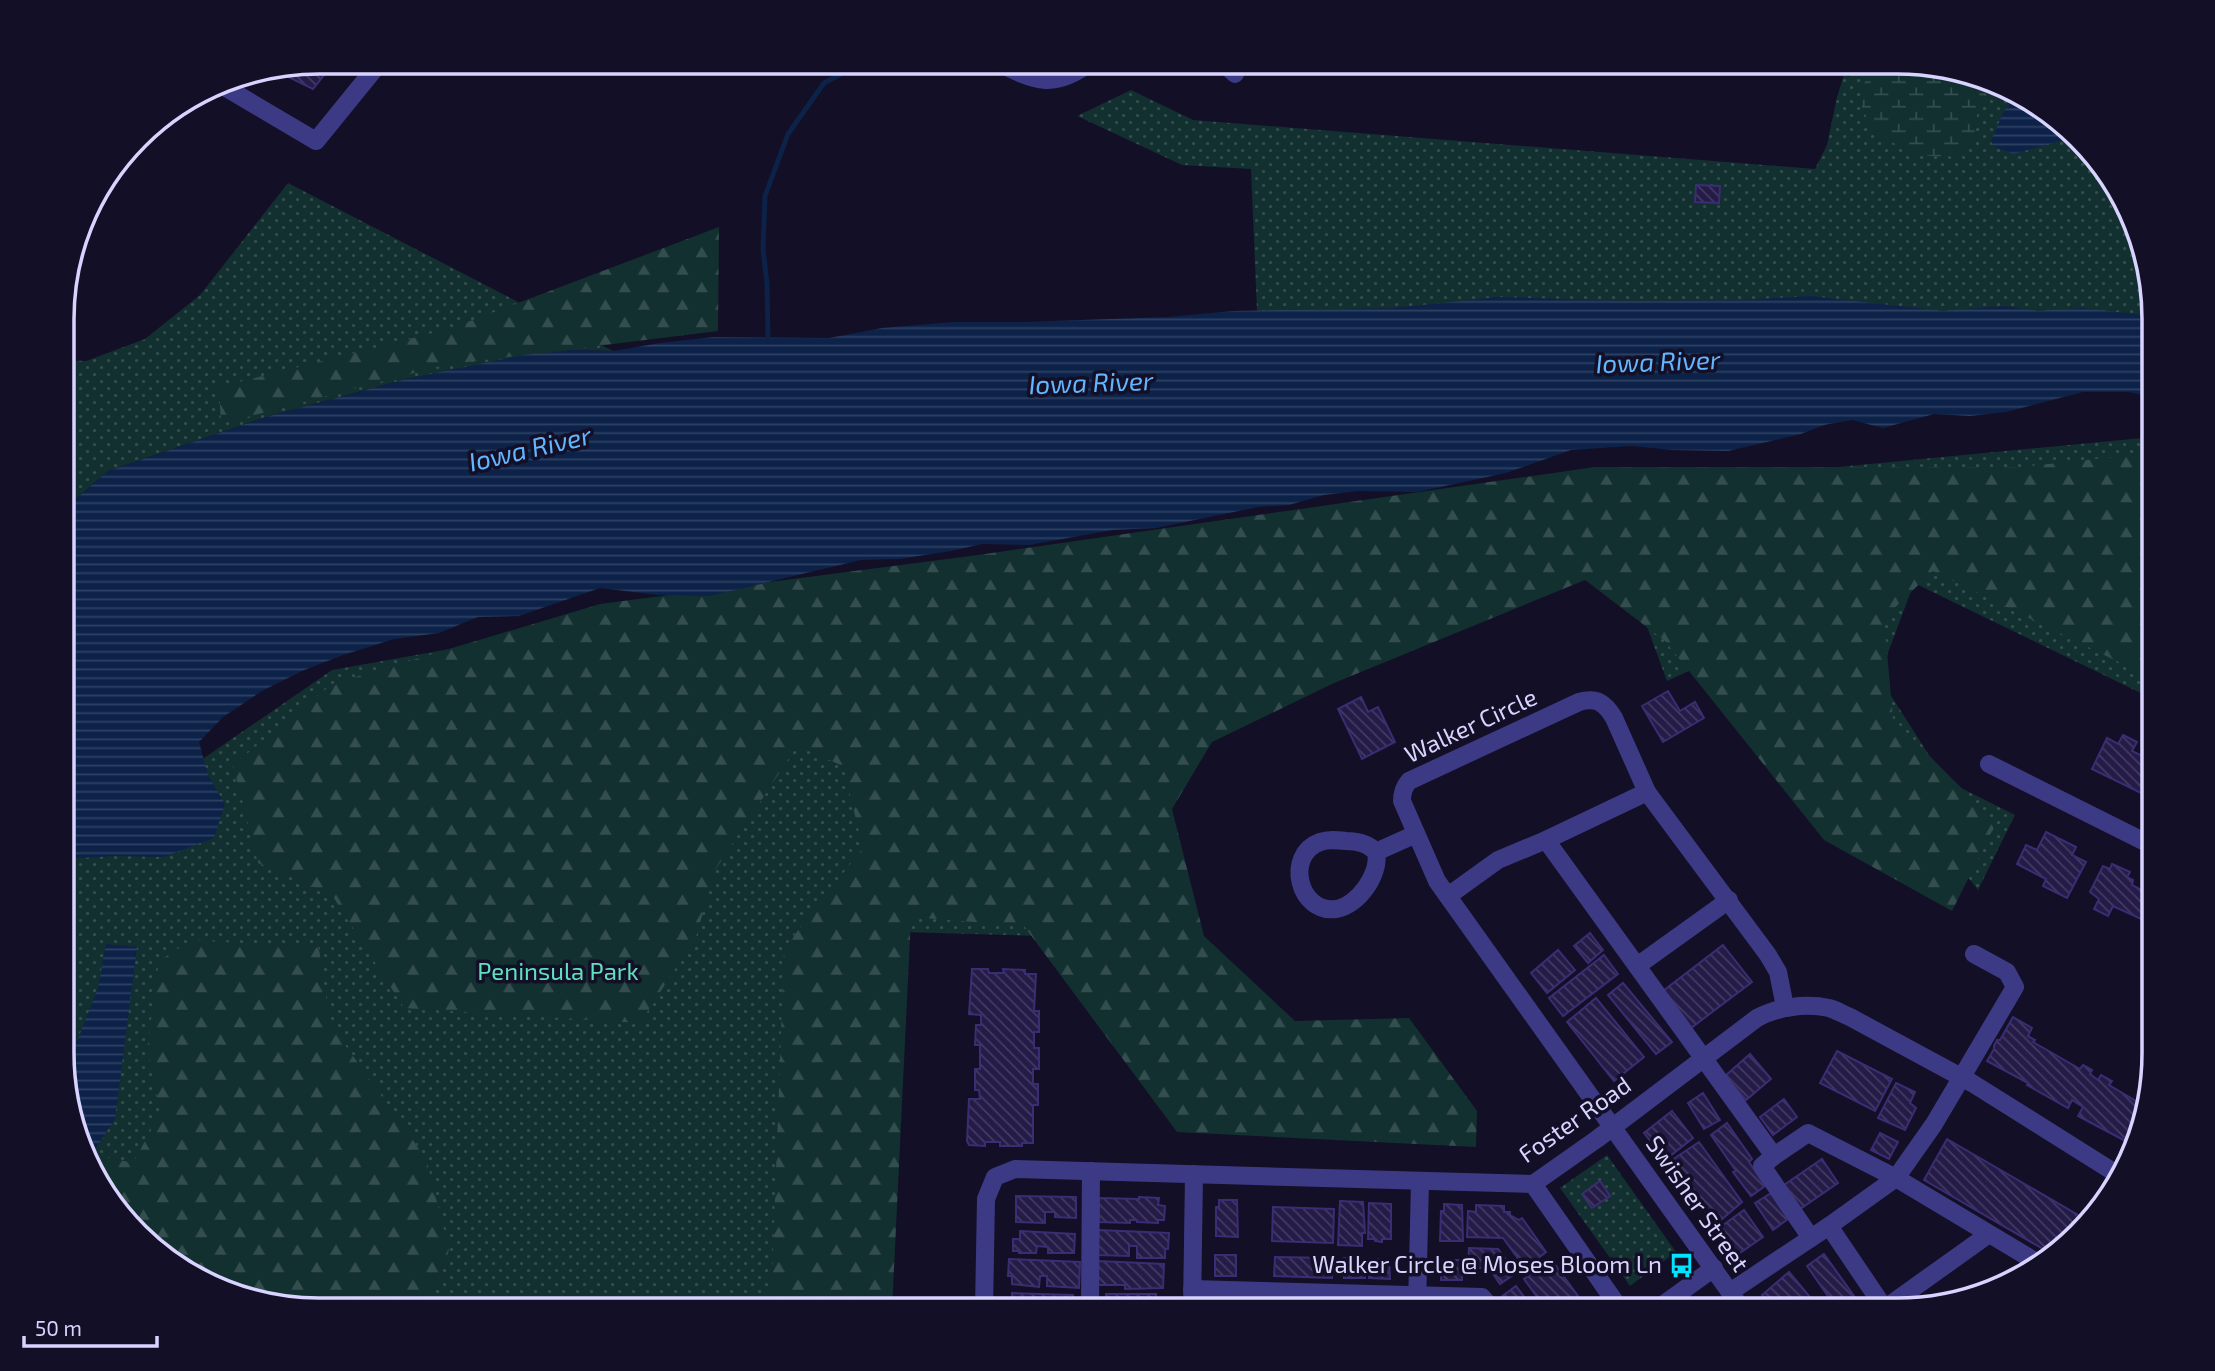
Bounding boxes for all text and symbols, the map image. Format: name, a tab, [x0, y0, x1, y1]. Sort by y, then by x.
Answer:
water label: Iowa River	[1595, 343, 1721, 378]
water label: Iowa River	[1028, 364, 1154, 399]
water label: Iowa River	[465, 418, 595, 477]
street label: Walker Circle	[1400, 681, 1541, 768]
park label: Peninsula Park	[477, 956, 639, 985]
street label: Foster Road	[1513, 1070, 1636, 1168]
street label: Swisher Street	[1641, 1130, 1756, 1277]
place label: Walker Circle @ Moses Bloom Ln	[1312, 1249, 1662, 1278]
bus stop icon: Walker Circle @ Moses Bloom Ln	[1668, 1251, 1696, 1279]
scale bar	[24, 1304, 158, 1348]
text: 50 m	[35, 1315, 82, 1340]

